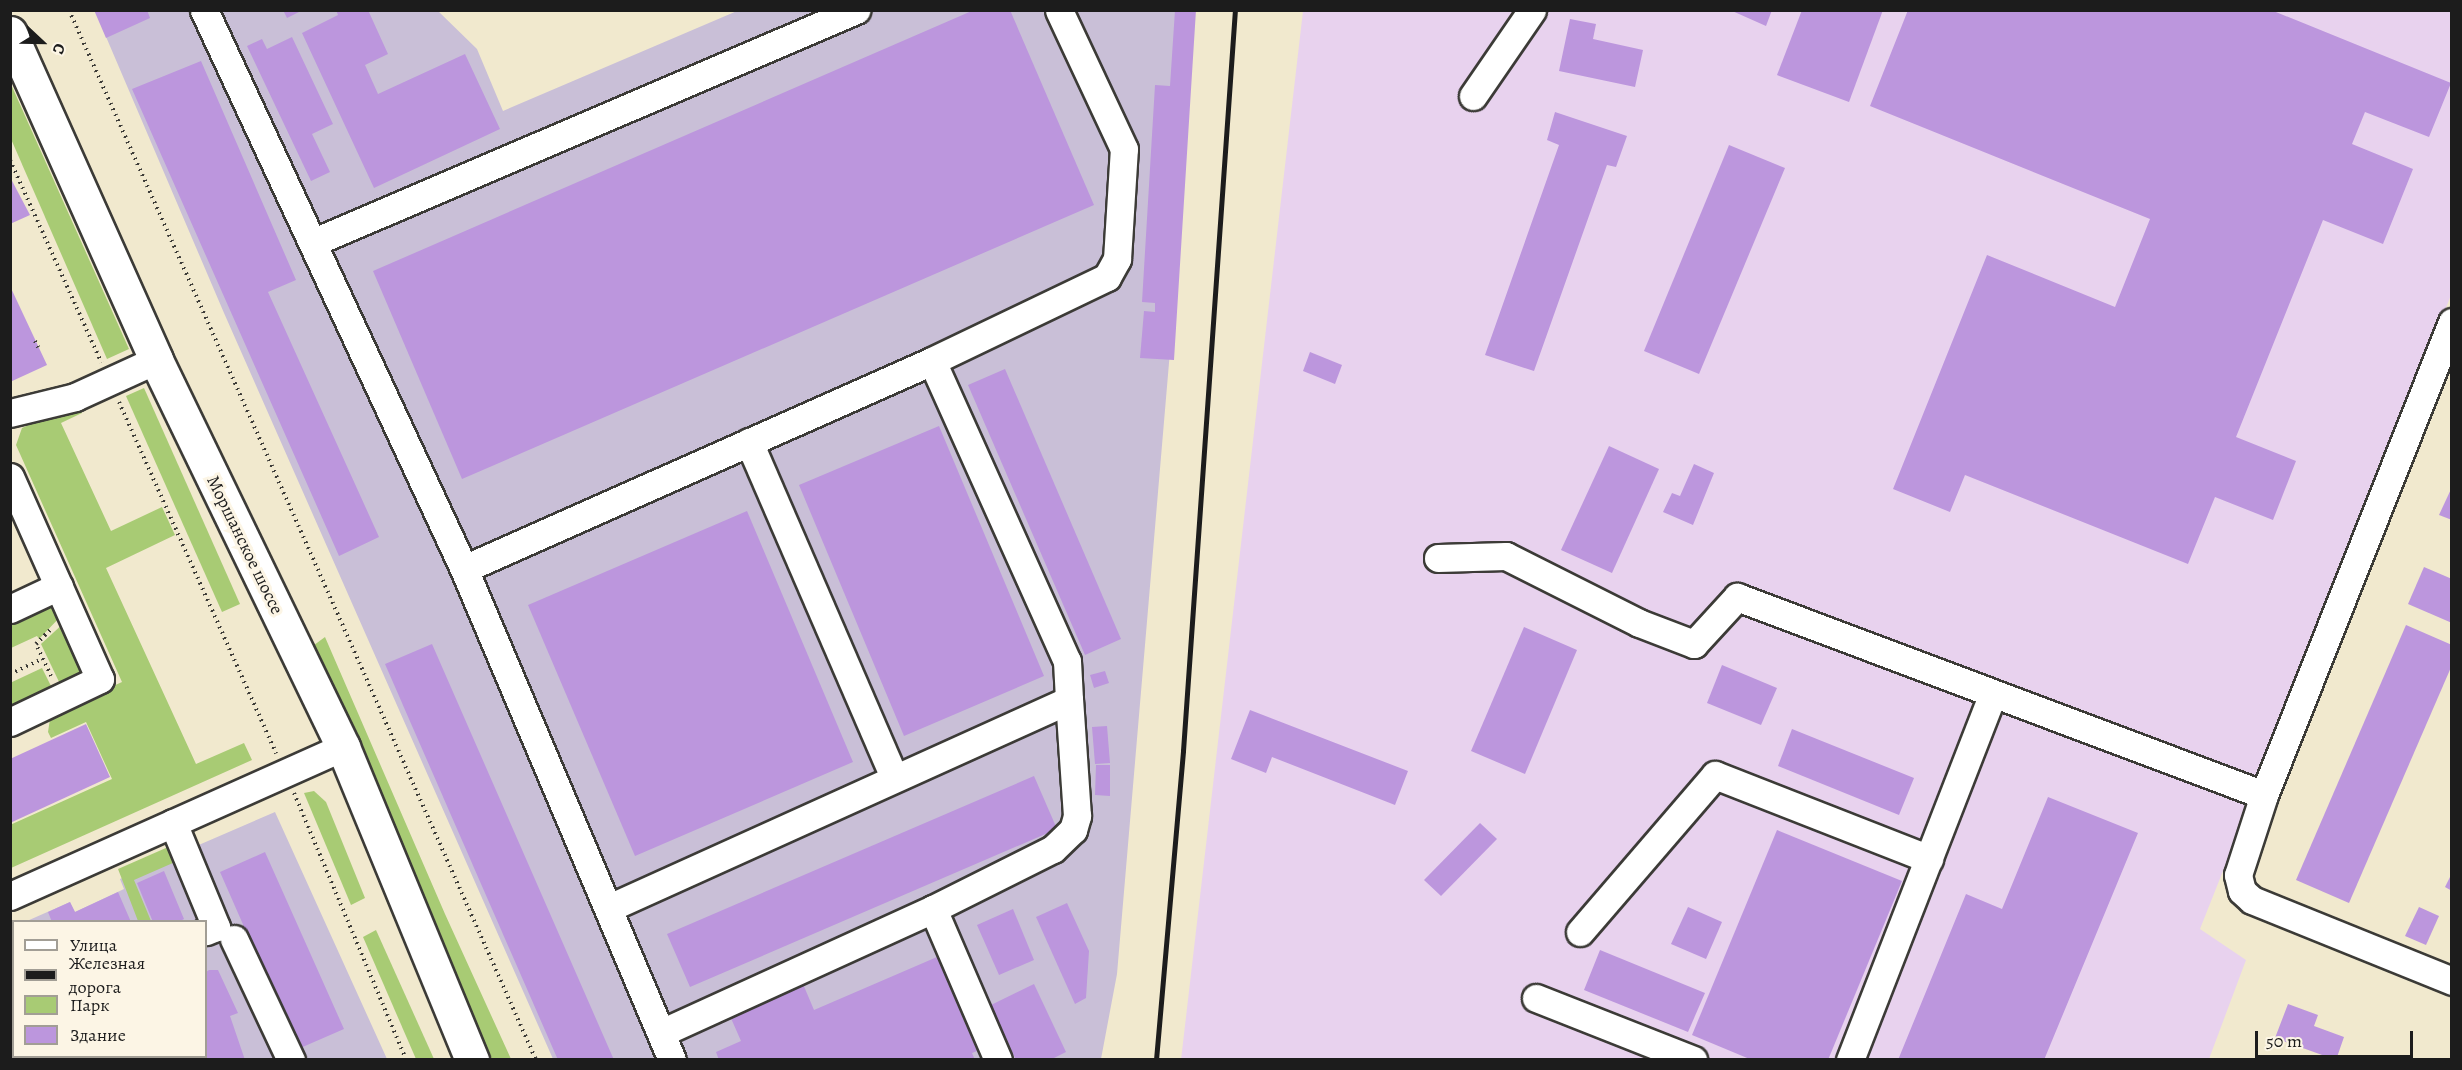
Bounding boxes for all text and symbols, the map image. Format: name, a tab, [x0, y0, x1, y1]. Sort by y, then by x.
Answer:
north arrow	[12, 12, 72, 72]
text: С	[47, 40, 71, 57]
street label: Моршанское шоссе	[202, 472, 288, 618]
legend	[12, 920, 207, 1058]
text: Улица	[70, 933, 117, 957]
text: Железная дорога	[69, 951, 145, 999]
text: Парк	[70, 993, 110, 1017]
scale bar	[2258, 1019, 2416, 1057]
text: Здание	[70, 1023, 126, 1047]
text: 50 m	[2266, 1029, 2302, 1053]

